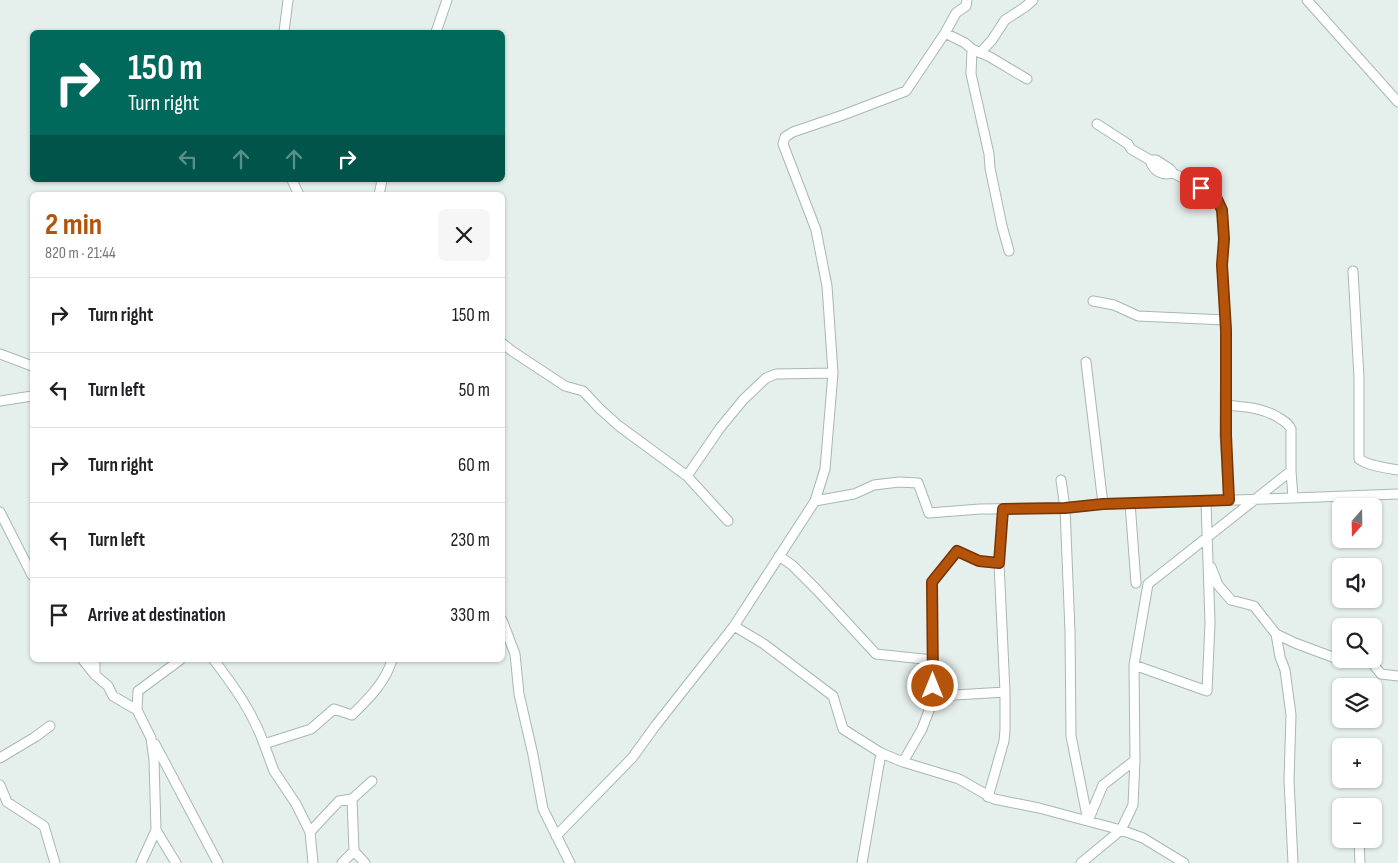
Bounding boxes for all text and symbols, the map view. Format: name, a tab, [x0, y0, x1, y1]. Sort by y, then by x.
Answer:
text: 150 m	[128, 47, 202, 90]
icon: right	[45, 50, 110, 115]
text: Turn right	[128, 90, 199, 117]
icon: left	[174, 145, 202, 173]
icon: ahead	[227, 145, 255, 173]
icon: ahead	[280, 145, 308, 173]
icon: right	[333, 145, 361, 173]
pin	[1180, 167, 1222, 209]
icon: arrive	[1187, 174, 1215, 202]
text: 2 min	[45, 207, 102, 243]
button: close	[438, 209, 490, 261]
text: 820 m · 21:44	[45, 244, 116, 263]
icon: right	[45, 301, 73, 329]
text: Turn right	[88, 304, 153, 327]
text: 150 m	[452, 304, 490, 327]
icon: left	[45, 376, 73, 404]
text: Turn left	[88, 379, 145, 402]
text: 50 m	[459, 379, 490, 402]
icon: right	[45, 451, 73, 479]
text: Turn right	[88, 454, 153, 477]
text: 60 m	[458, 454, 490, 477]
north arrow	[1332, 498, 1382, 548]
map controls	[1332, 498, 1382, 848]
icon: left	[45, 526, 73, 554]
text: Turn left	[88, 529, 145, 552]
text: 230 m	[450, 529, 490, 552]
button: sound	[1332, 558, 1382, 608]
icon: arrive	[45, 601, 73, 629]
text: Arrive at destination	[88, 604, 226, 627]
text: 330 m	[450, 604, 490, 627]
button: search	[1332, 618, 1382, 668]
position arrow	[906, 659, 958, 711]
button: layers	[1332, 678, 1382, 728]
button: +	[1332, 738, 1382, 788]
button: −	[1332, 798, 1382, 848]

